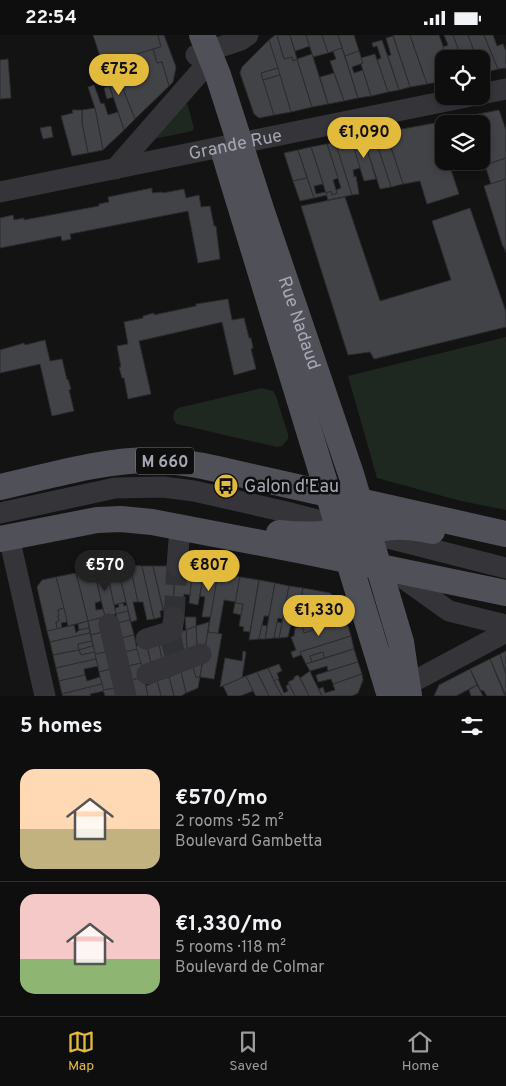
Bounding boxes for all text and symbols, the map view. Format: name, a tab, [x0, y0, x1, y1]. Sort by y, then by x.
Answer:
text: 22:54	[25, 6, 77, 30]
map controls	[435, 50, 490, 170]
button: locate	[435, 50, 490, 105]
pin: €752	[89, 53, 149, 96]
text: €752	[100, 60, 138, 80]
button: layers	[435, 115, 490, 170]
pin: €1,090	[323, 117, 405, 159]
text: €1,090	[338, 123, 390, 143]
street label: Grande Rue	[187, 125, 284, 166]
street label: Rue Nadaud	[272, 273, 325, 373]
road number: M 660	[136, 447, 194, 475]
bus stop icon: Galon d'Eau	[213, 473, 239, 499]
place label: Galon d'Eau	[244, 476, 339, 499]
pin: €570	[75, 549, 135, 592]
pin: €807	[179, 549, 239, 592]
text: €570	[85, 556, 125, 576]
text: €807	[190, 556, 228, 576]
pin: €1,330	[278, 595, 360, 637]
text: €1,330	[294, 601, 344, 621]
icon: filters	[458, 712, 486, 740]
text: 5 homes	[20, 713, 103, 740]
text: €570/mo	[175, 785, 268, 812]
icon: home	[60, 789, 120, 849]
text: 2 rooms · 52 m²	[175, 812, 284, 832]
text: Boulevard Gambetta	[175, 832, 322, 852]
text: €1,330/mo	[175, 911, 282, 938]
icon: home	[60, 914, 120, 974]
text: 5 rooms · 118 m²	[175, 938, 286, 958]
text: Boulevard de Colmar	[175, 958, 325, 978]
tab: Map	[67, 1028, 95, 1075]
tab: Saved	[229, 1028, 268, 1075]
tab: Home	[402, 1028, 439, 1075]

